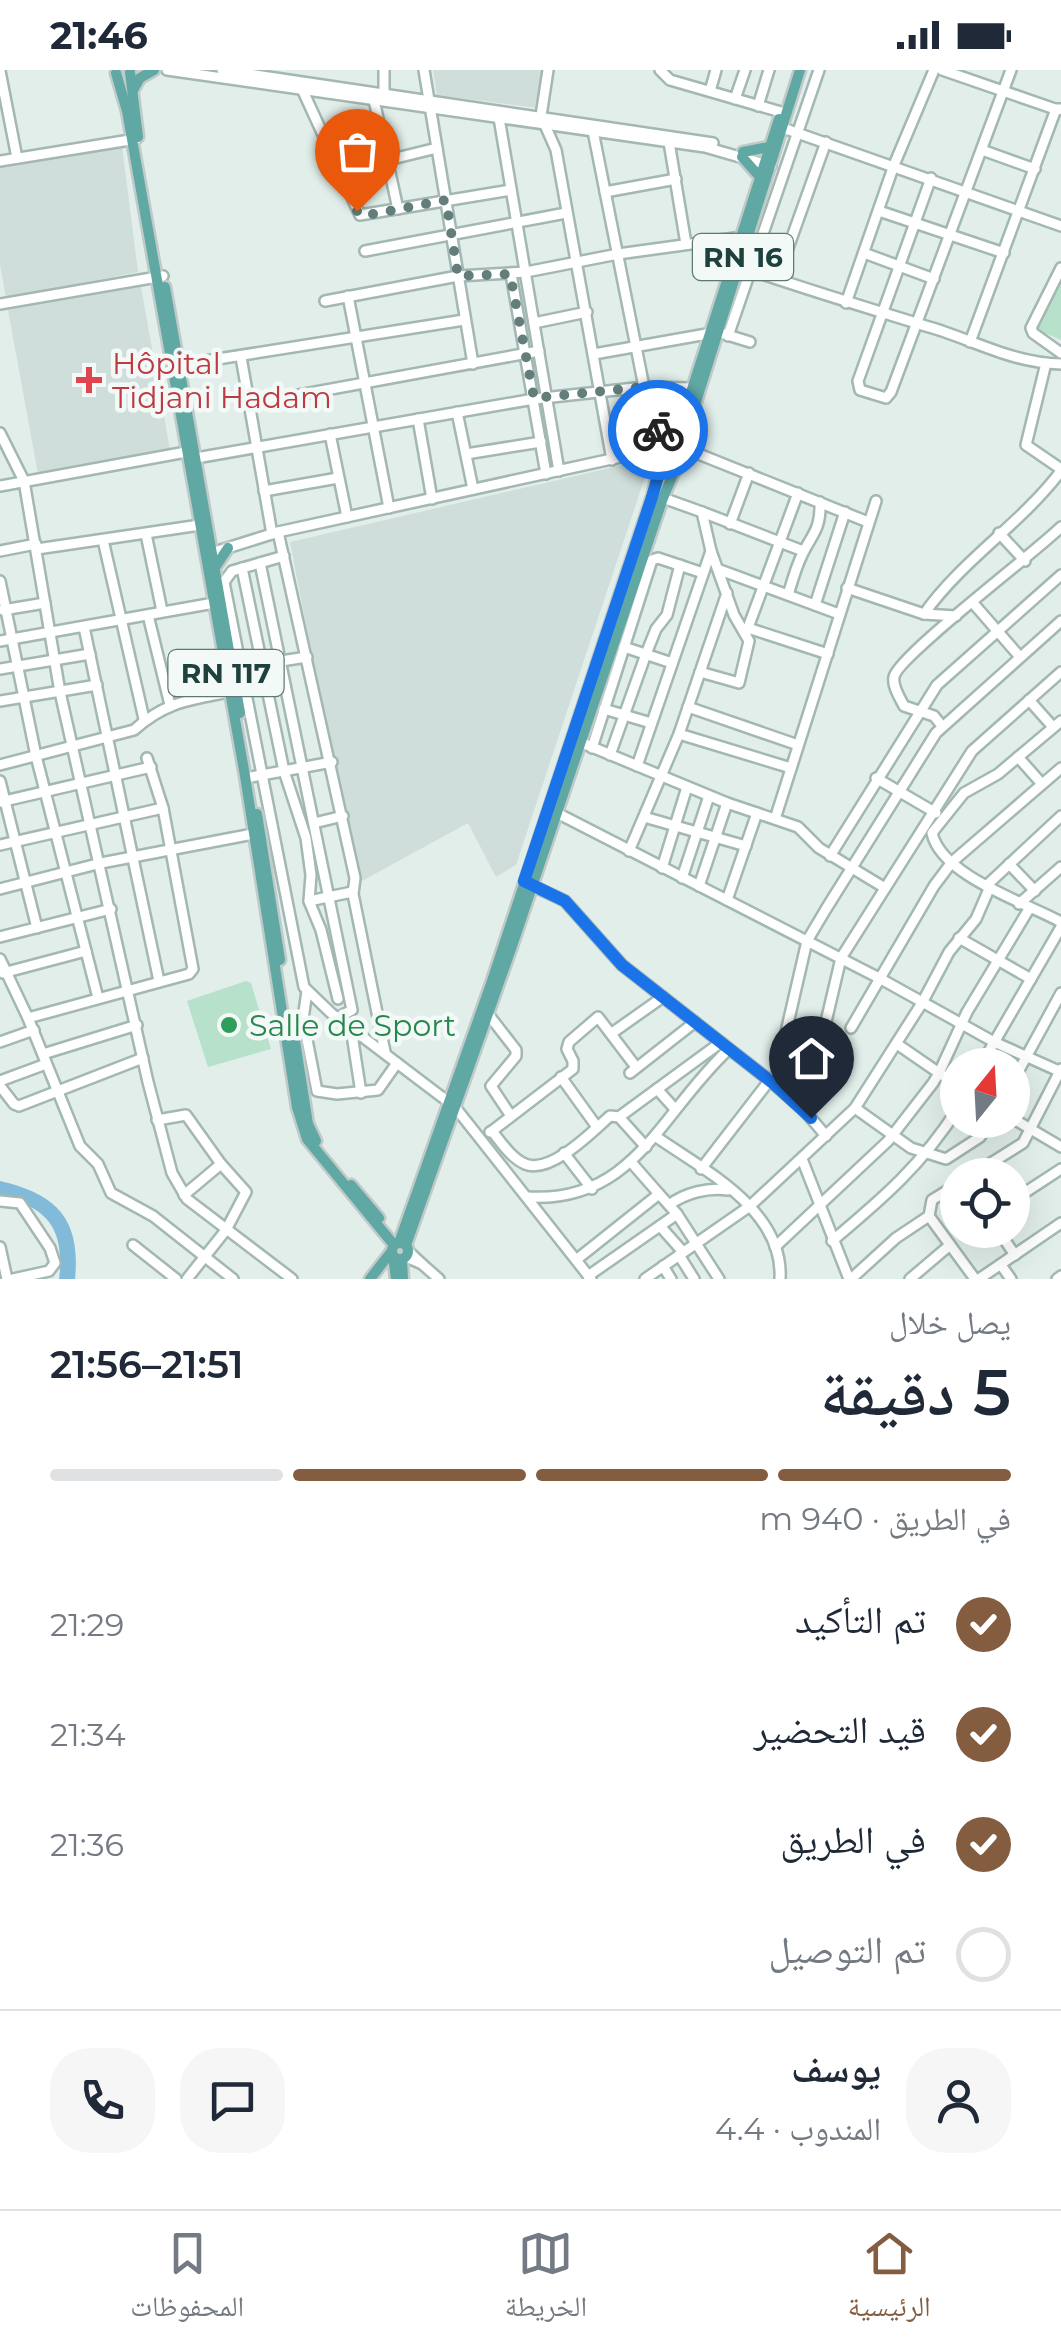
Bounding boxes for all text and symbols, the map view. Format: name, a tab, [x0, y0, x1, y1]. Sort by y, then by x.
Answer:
text: 21:46	[50, 12, 148, 59]
pin	[315, 109, 400, 212]
icon: bag	[330, 124, 385, 179]
road number: RN 16	[693, 234, 793, 280]
place label: Hôpital Tidjani Hadam	[112, 345, 332, 416]
marker: Hôpital Tidjani Hadam	[76, 367, 102, 393]
courier	[608, 380, 708, 480]
icon: bike	[631, 403, 686, 458]
road number: RN 117	[168, 650, 284, 696]
place label: Salle de Sport	[249, 1007, 456, 1044]
marker: Salle de Sport	[218, 1014, 240, 1036]
pin	[769, 1016, 854, 1119]
icon: home	[784, 1031, 839, 1086]
north arrow	[940, 1048, 1030, 1138]
map controls	[940, 1048, 1030, 1248]
button: locate	[940, 1158, 1030, 1248]
text: يصل خلال	[889, 1303, 1011, 1342]
text: 21:51–21:56	[50, 1341, 243, 1388]
text: 5 دقيقة	[820, 1352, 1011, 1431]
text: في الطريق · 940 m	[759, 1499, 1011, 1538]
text: تم التأكيد	[795, 1596, 926, 1643]
icon: check	[956, 1597, 1011, 1652]
text: 21:29	[50, 1605, 124, 1644]
text: قيد التحضير	[754, 1706, 926, 1753]
icon: check	[956, 1707, 1011, 1762]
text: 21:34	[50, 1715, 126, 1754]
text: في الطريق	[780, 1816, 926, 1863]
icon: check	[956, 1817, 1011, 1872]
text: 21:36	[50, 1825, 124, 1864]
text: تم التوصيل	[768, 1926, 926, 1973]
text: يوسف	[791, 2045, 881, 2092]
button: phone	[50, 2048, 155, 2153]
button: chat	[180, 2048, 285, 2153]
button: person	[906, 2048, 1011, 2153]
text: المندوب · 4.4	[715, 2109, 881, 2148]
tab: المحفوظات	[130, 2226, 244, 2334]
tab: الخريطة	[505, 2226, 587, 2334]
tab: الرئيسية	[848, 2226, 931, 2334]

